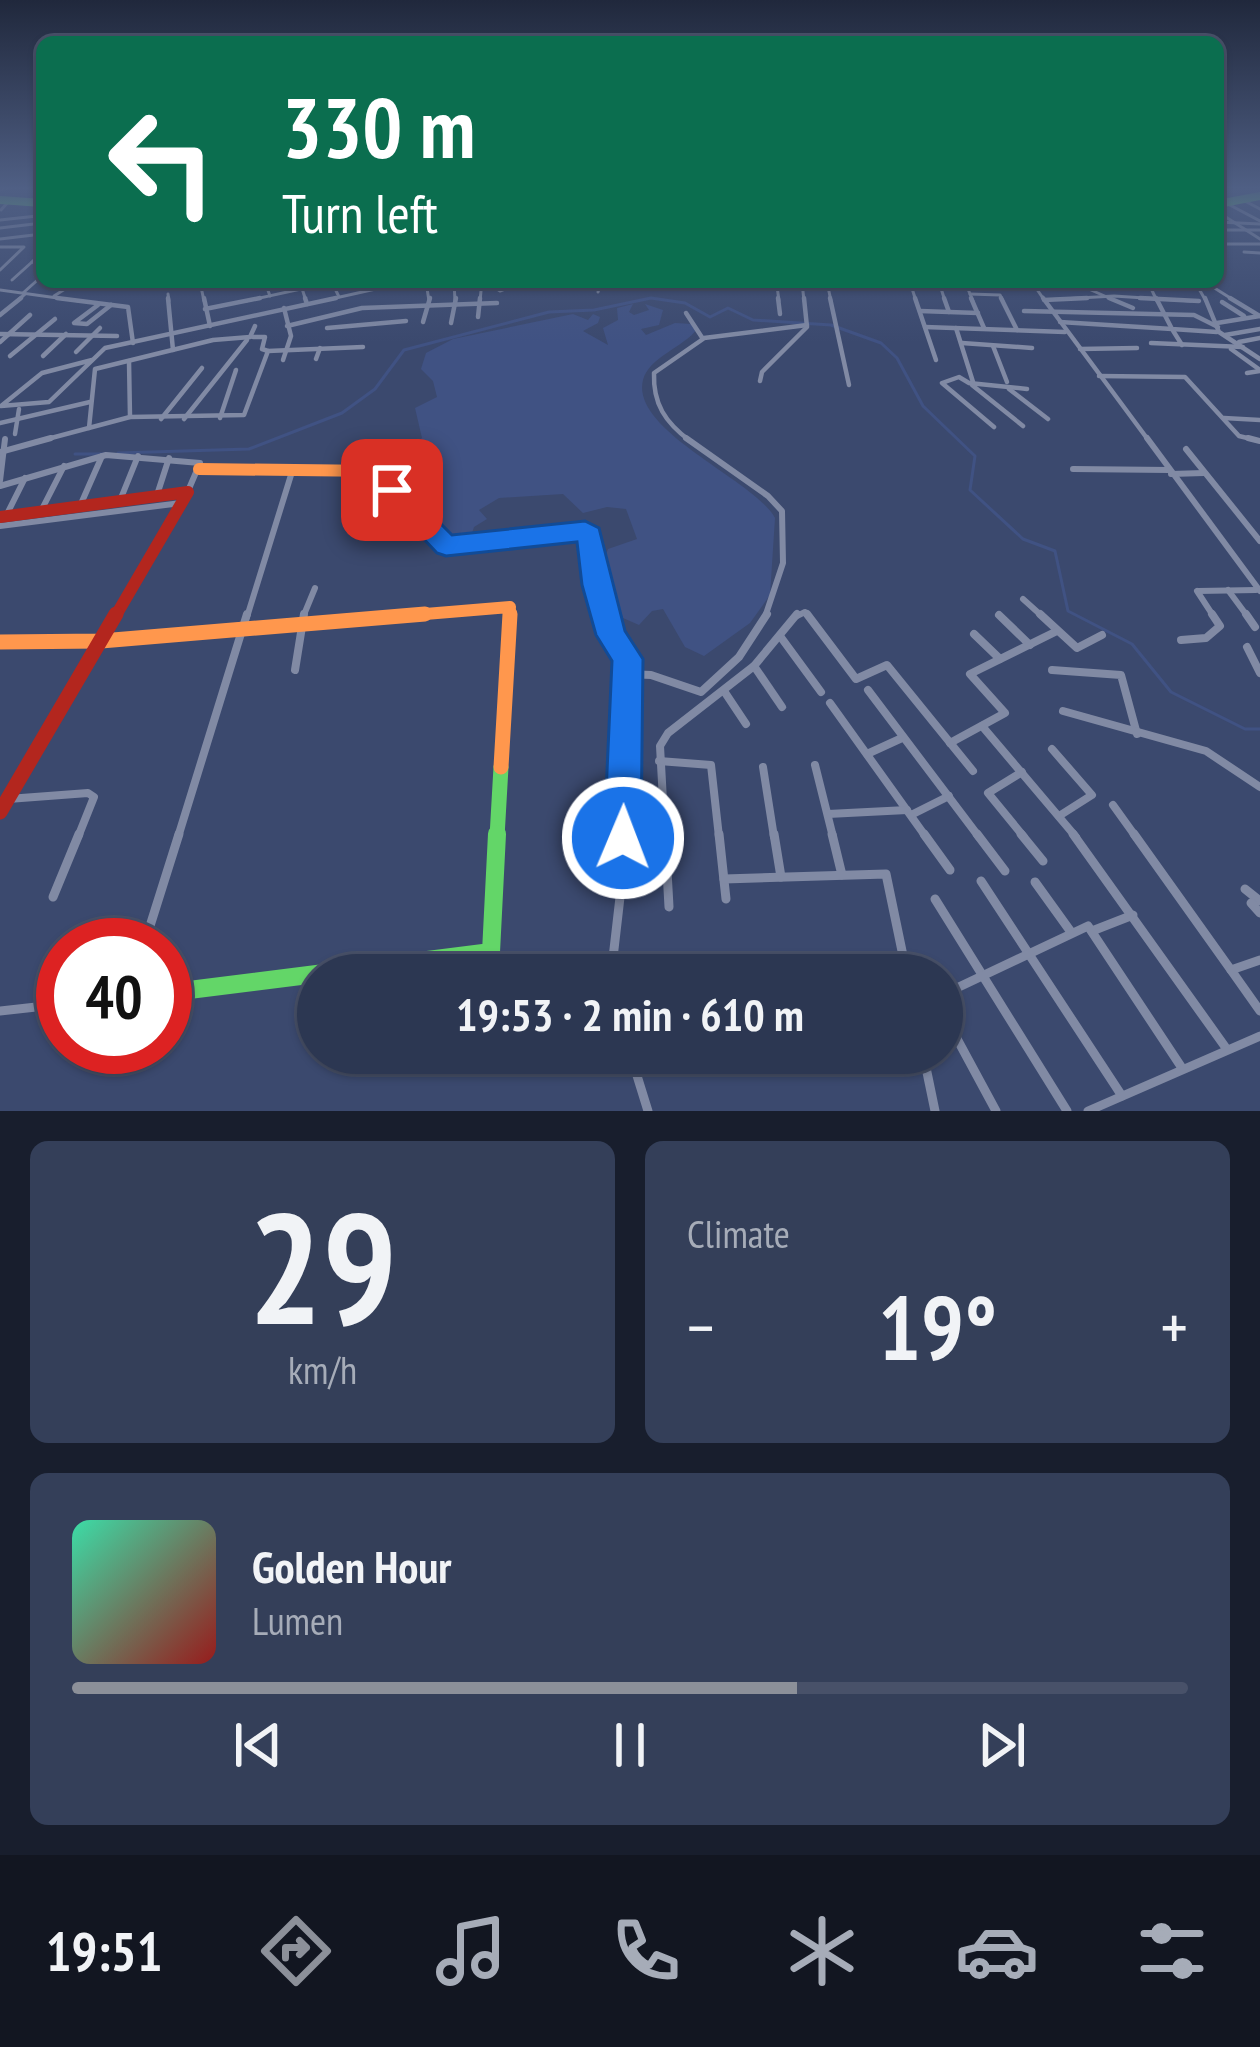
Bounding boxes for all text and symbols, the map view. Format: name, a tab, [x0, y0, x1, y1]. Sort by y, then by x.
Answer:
text: 330 m	[282, 72, 475, 181]
icon: left	[84, 84, 240, 240]
text: Turn left	[282, 178, 438, 248]
pin	[341, 439, 443, 541]
icon: arrive	[359, 457, 425, 523]
position arrow	[560, 775, 686, 901]
speed limit sign: 40	[36, 918, 192, 1074]
text: 19:53 · 2 min · 610 m	[456, 985, 804, 1043]
text: 29	[248, 1165, 397, 1367]
text: Climate	[687, 1208, 790, 1259]
text: 19°	[878, 1268, 997, 1385]
text: −	[687, 1284, 714, 1369]
text: +	[1161, 1284, 1188, 1369]
text: km/h	[288, 1344, 357, 1395]
text: Golden Hour	[252, 1537, 452, 1595]
text: Lumen	[252, 1595, 343, 1646]
icon: previous	[225, 1712, 291, 1778]
icon: pause	[597, 1712, 663, 1778]
icon: next	[969, 1712, 1035, 1778]
icon: directions	[254, 1909, 338, 1993]
icon: music	[429, 1909, 513, 1993]
icon: phone	[604, 1909, 688, 1993]
icon: climate	[780, 1909, 864, 1993]
icon: car	[955, 1909, 1039, 1993]
icon: filters	[1130, 1909, 1214, 1993]
text: 19:51	[46, 1916, 162, 1986]

